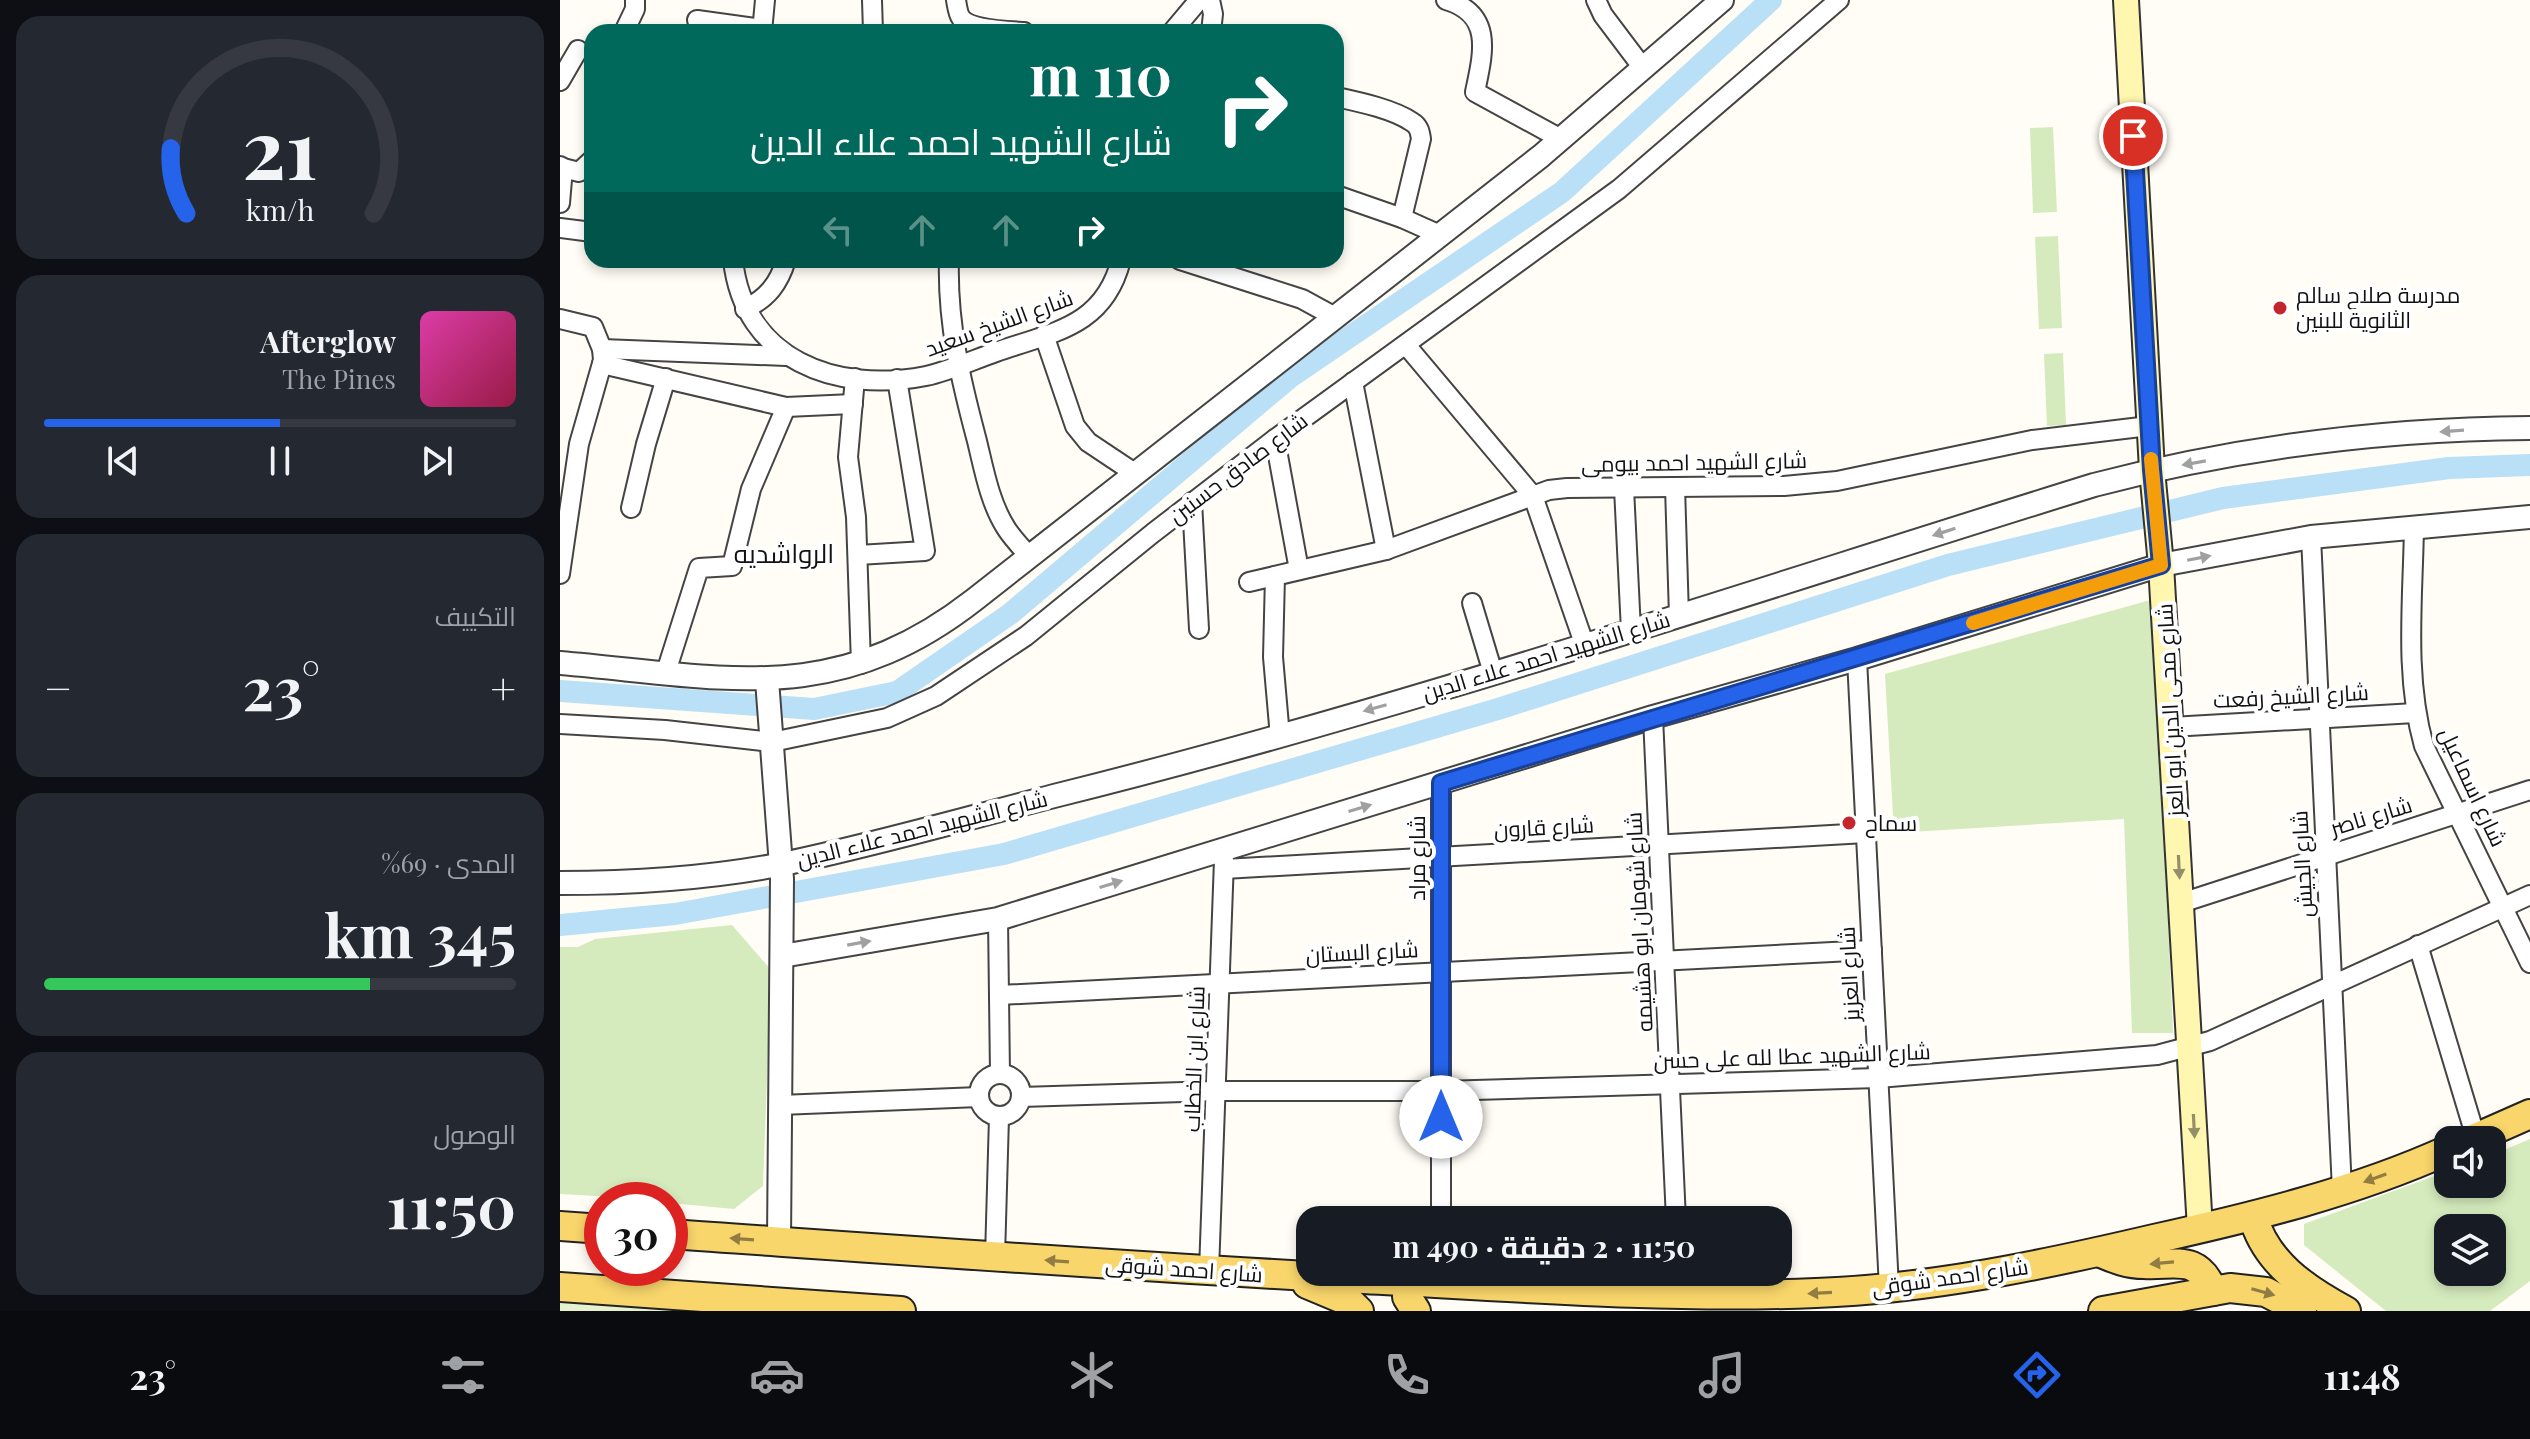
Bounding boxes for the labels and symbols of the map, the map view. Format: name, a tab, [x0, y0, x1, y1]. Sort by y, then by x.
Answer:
pin	[2099, 102, 2167, 170]
place label: مدرسة صلاح سالم الثانوية للبنين	[2296, 279, 2460, 334]
street label: شارع الشيخ سعيد	[921, 281, 1077, 364]
marker: مدرسة صلاح سالم الثانوية للبنين	[2271, 299, 2289, 317]
street label: شارع صادق حسنين	[1162, 405, 1314, 530]
one-way arrow	[2439, 425, 2464, 438]
street label: شارع الشهيد احمد بيومى	[1581, 444, 1807, 479]
one-way arrow	[2182, 457, 2207, 469]
one-way arrow	[1932, 526, 1956, 538]
district label: الرواشديه	[734, 535, 834, 570]
one-way arrow	[2187, 551, 2212, 564]
street label: شارع الشهيد احمد علاء الدين	[1418, 603, 1674, 708]
street label: شارع محى الدين ابو العز	[2148, 603, 2191, 819]
street label: شارع الشيخ رفعت	[2212, 676, 2370, 715]
one-way arrow	[1362, 702, 1386, 715]
street label: شارع اسماعيل	[2432, 722, 2515, 852]
street label: شارع الشهيد احمد علاء الدين	[793, 782, 1051, 875]
street label: شارع ناصر	[2324, 788, 2416, 843]
one-way arrow	[1348, 801, 1372, 814]
place label: سماح	[1865, 807, 1917, 838]
street label: شارع قارون	[1493, 808, 1595, 845]
street label: شارع الجيش	[2283, 810, 2320, 918]
street label: شارع شومان ابو هشيمه	[1617, 811, 1660, 1033]
marker: سماح	[1840, 814, 1858, 832]
street label: شارع مراد	[1401, 815, 1432, 901]
one-way arrow	[2173, 855, 2186, 880]
one-way arrow	[1100, 877, 1124, 890]
street label: شارع العزيز	[1831, 926, 1867, 1024]
street label: شارع البستان	[1305, 933, 1419, 970]
one-way arrow	[847, 936, 872, 949]
street label: شارع ابن الخطاب	[1175, 985, 1212, 1133]
street label: شارع الشهيد عطا لله على حسن	[1653, 1035, 1931, 1076]
position arrow	[1399, 1075, 1483, 1159]
one-way arrow	[2188, 1114, 2201, 1139]
one-way arrow	[2363, 1172, 2387, 1184]
speed limit sign: 30	[584, 1182, 688, 1286]
one-way arrow	[729, 1232, 754, 1245]
street label: شارع احمد شوقى	[1104, 1248, 1264, 1289]
street label: شارع احمد شوقى	[1870, 1250, 2030, 1303]
one-way arrow	[1044, 1254, 1069, 1267]
one-way arrow	[2149, 1257, 2174, 1270]
one-way arrow	[1807, 1286, 1832, 1299]
one-way arrow	[2251, 1286, 2275, 1299]

